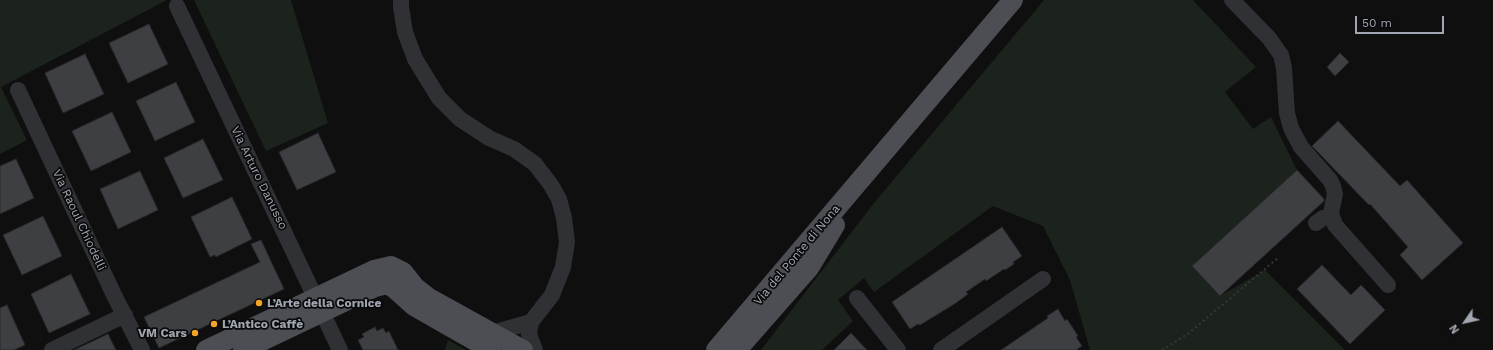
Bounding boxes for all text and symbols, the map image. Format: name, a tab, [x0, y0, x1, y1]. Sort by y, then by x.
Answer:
scale bar	[1357, 8, 1446, 34]
text: 50 m	[1362, 16, 1392, 30]
street label: Via Arturo Danusso	[228, 124, 290, 232]
street label: Via Raoul Chiodelli	[49, 167, 109, 273]
street label: Via del Ponte di Nona	[751, 202, 843, 308]
place label: L’Arte della Cornice	[267, 296, 381, 310]
marker: L’Arte della Cornice	[254, 298, 264, 308]
north arrow	[1445, 302, 1485, 342]
place label: L’Antico Caffè	[222, 317, 303, 331]
marker: L’Antico Caffè	[209, 319, 219, 329]
text: N	[1447, 322, 1462, 336]
place label: VM Cars	[138, 326, 187, 340]
marker: VM Cars	[190, 328, 200, 338]

